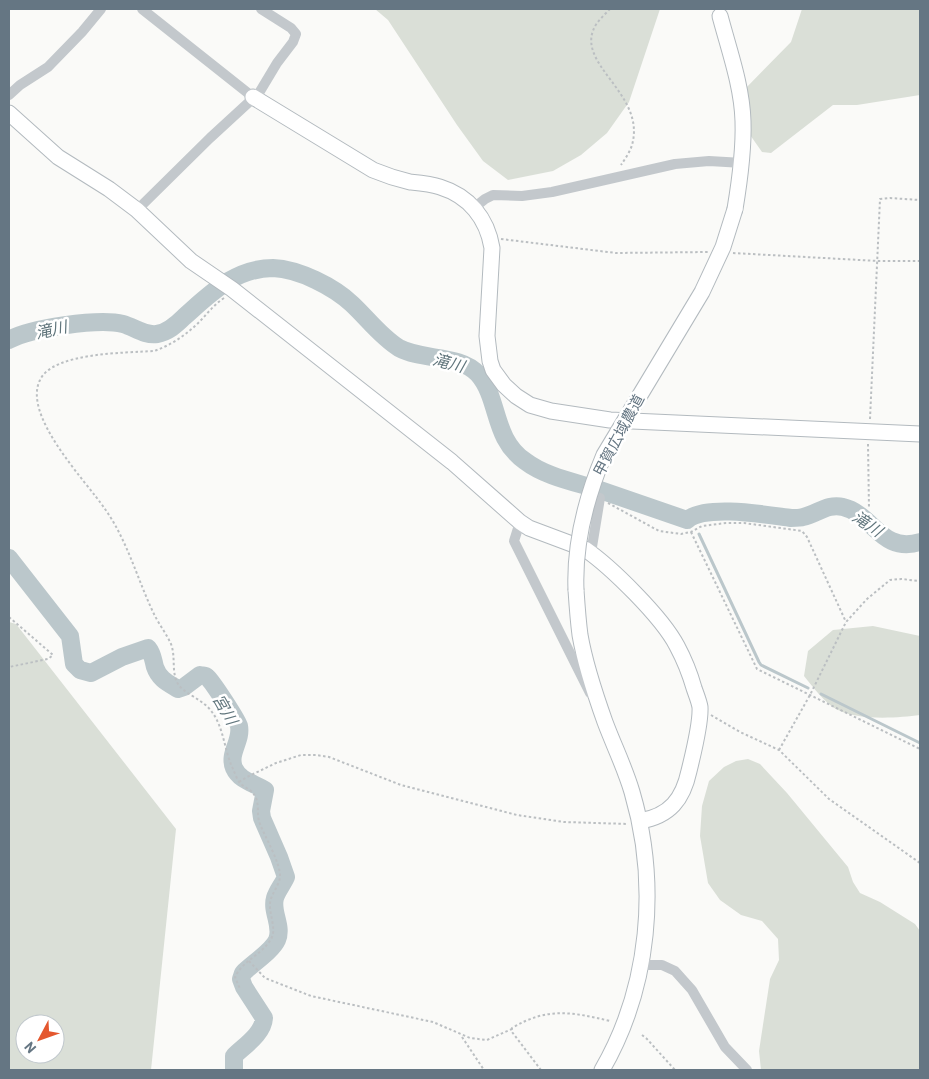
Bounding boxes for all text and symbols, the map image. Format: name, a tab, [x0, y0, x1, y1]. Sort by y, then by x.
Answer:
water label: 滝川	[33, 316, 71, 342]
water label: 滝川	[431, 349, 469, 376]
street label: 甲賀広域農道	[589, 391, 647, 479]
water label: 滝川	[849, 506, 888, 541]
water label: 宮川	[210, 690, 243, 729]
north arrow	[15, 1014, 65, 1064]
text: N	[20, 1039, 39, 1057]

